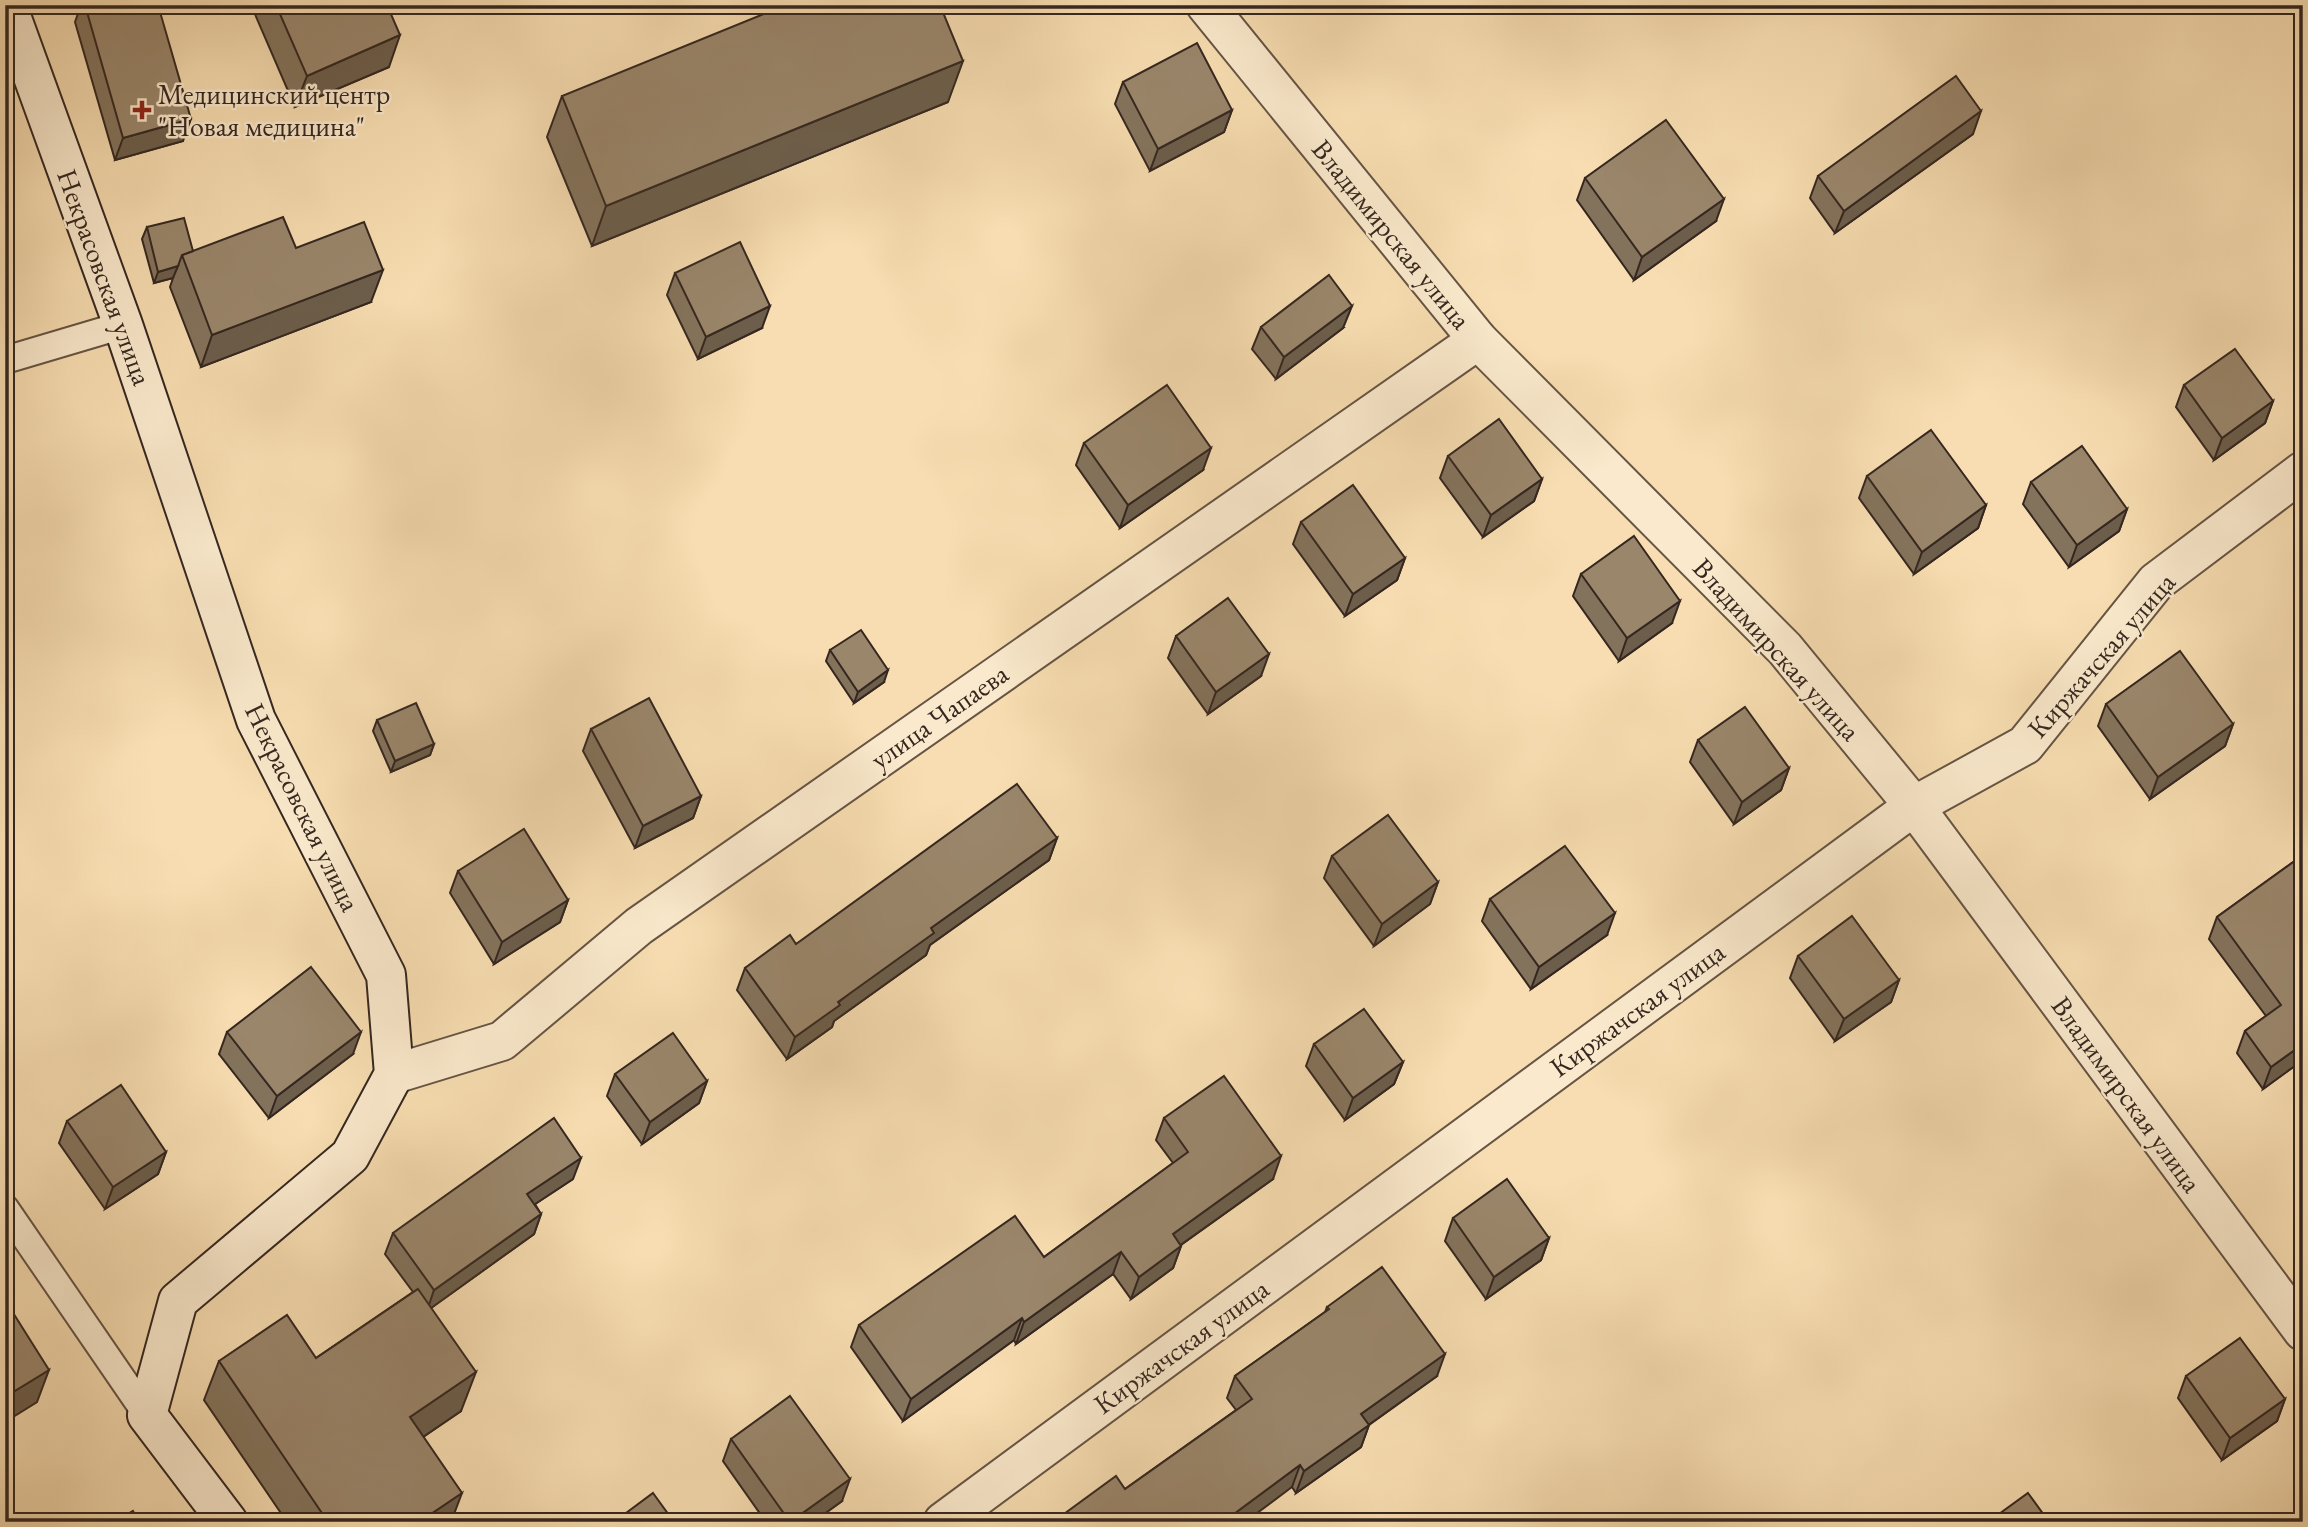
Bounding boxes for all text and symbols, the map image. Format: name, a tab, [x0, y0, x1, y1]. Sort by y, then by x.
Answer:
place label: Медицинский центр "Новая медицина"	[158, 76, 390, 144]
marker: Медицинский центр "Новая медицина"	[132, 100, 152, 120]
street label: Владимирская улица	[1304, 132, 1480, 337]
street label: Некрасовская улица	[49, 164, 161, 391]
street label: Владимирская улица	[1685, 550, 1869, 749]
street label: Киржачская улица	[2019, 564, 2183, 745]
street label: улица Чапаева	[863, 655, 1016, 777]
street label: Некрасовская улица	[237, 697, 369, 918]
street label: Киржачская улица	[1542, 933, 1732, 1085]
street label: Владимирская улица	[2044, 989, 2211, 1200]
street label: Киржачская улица	[1086, 1270, 1276, 1422]

